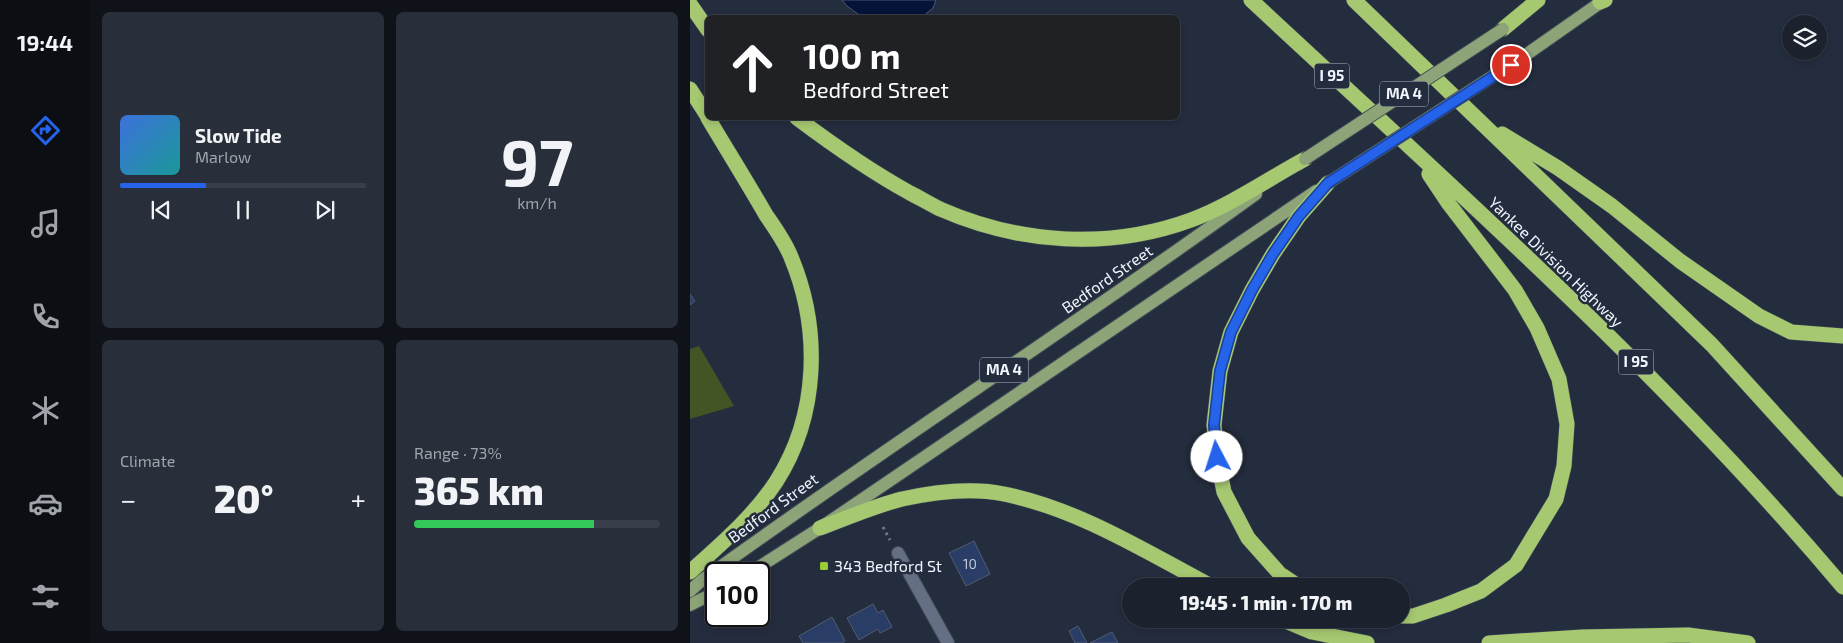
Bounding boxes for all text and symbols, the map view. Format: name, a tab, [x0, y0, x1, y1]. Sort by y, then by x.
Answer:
map controls	[1782, 15, 1827, 60]
button: layers	[1782, 15, 1827, 60]
text: 19:44	[17, 29, 73, 55]
text: 100 m	[803, 34, 901, 76]
icon: ahead	[720, 35, 785, 100]
pin	[1490, 44, 1532, 86]
icon: arrive	[1497, 51, 1525, 79]
road number: I 95	[1314, 64, 1350, 88]
text: Bedford Street	[803, 76, 949, 102]
road number: MA 4	[1380, 82, 1428, 106]
icon: directions	[28, 113, 63, 148]
text: 97	[501, 121, 573, 199]
text: Slow Tide	[195, 124, 282, 147]
text: Marlow	[195, 147, 251, 166]
text: km/h	[517, 193, 557, 212]
street label: Yankee Division Highway	[1485, 193, 1628, 331]
icon: previous	[147, 196, 175, 224]
icon: pause	[229, 196, 257, 224]
icon: next	[311, 196, 339, 224]
icon: music	[28, 206, 63, 241]
street label: Bedford Street	[1058, 240, 1156, 317]
icon: phone	[28, 299, 63, 334]
road number: I 95	[1618, 350, 1654, 374]
road number: MA 4	[980, 358, 1028, 382]
icon: climate	[28, 393, 63, 428]
position arrow	[1190, 430, 1242, 482]
text: Range · 73%	[414, 443, 502, 462]
text: Climate	[120, 451, 175, 470]
text: 365 km	[414, 467, 544, 513]
street label: Bedford Street	[724, 469, 821, 546]
text: 20°	[214, 475, 273, 521]
text: −	[120, 482, 136, 516]
text: +	[351, 482, 366, 516]
icon: car	[28, 486, 63, 521]
house number: 10	[963, 555, 977, 572]
place label: 343 Bedford St	[834, 556, 942, 575]
marker: 343 Bedford St	[818, 560, 830, 572]
speed limit sign: 100	[705, 562, 770, 627]
icon: filters	[28, 579, 63, 614]
text: 19:45 · 1 min · 170 m	[1180, 591, 1352, 614]

